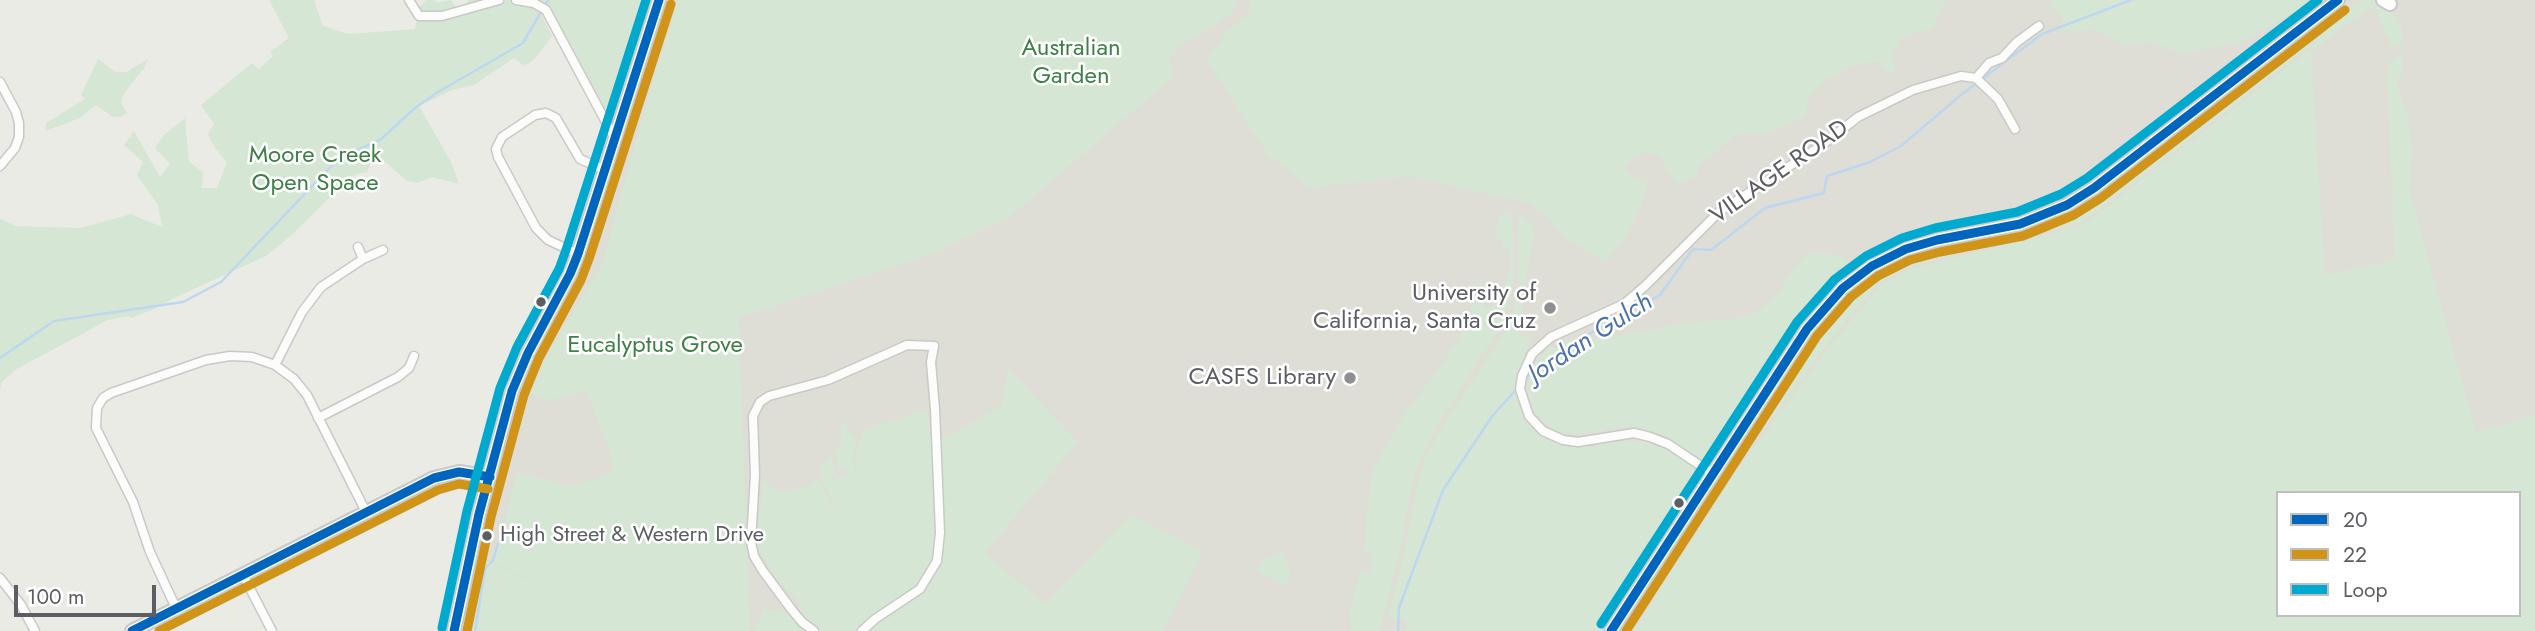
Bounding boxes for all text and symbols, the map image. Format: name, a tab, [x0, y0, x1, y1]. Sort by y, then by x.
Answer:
park label: Australian Garden	[1021, 35, 1121, 91]
street label: VILLAGE ROAD	[1705, 115, 1855, 231]
park label: Moore Creek Open Space	[249, 142, 381, 198]
place label: University of California, Santa Cruz	[1313, 280, 1536, 336]
water label: Jordan Gulch	[1523, 287, 1659, 391]
unlabelled marker	[534, 295, 548, 309]
marker: University of California, Santa Cruz	[1542, 300, 1558, 316]
park label: Eucalyptus Grove	[567, 332, 743, 360]
place label: CASFS Library	[1189, 364, 1336, 392]
marker: CASFS Library	[1342, 370, 1358, 386]
legend	[2276, 491, 2521, 617]
unlabelled marker	[1672, 496, 1686, 510]
text: 20	[2343, 505, 2368, 535]
place label: High Street & Western Drive	[500, 523, 764, 549]
marker: High Street & Western Drive	[480, 529, 494, 543]
text: 22	[2343, 540, 2367, 570]
scale bar	[18, 572, 159, 616]
text: Loop	[2343, 575, 2387, 605]
text: 100 m	[27, 582, 84, 612]

